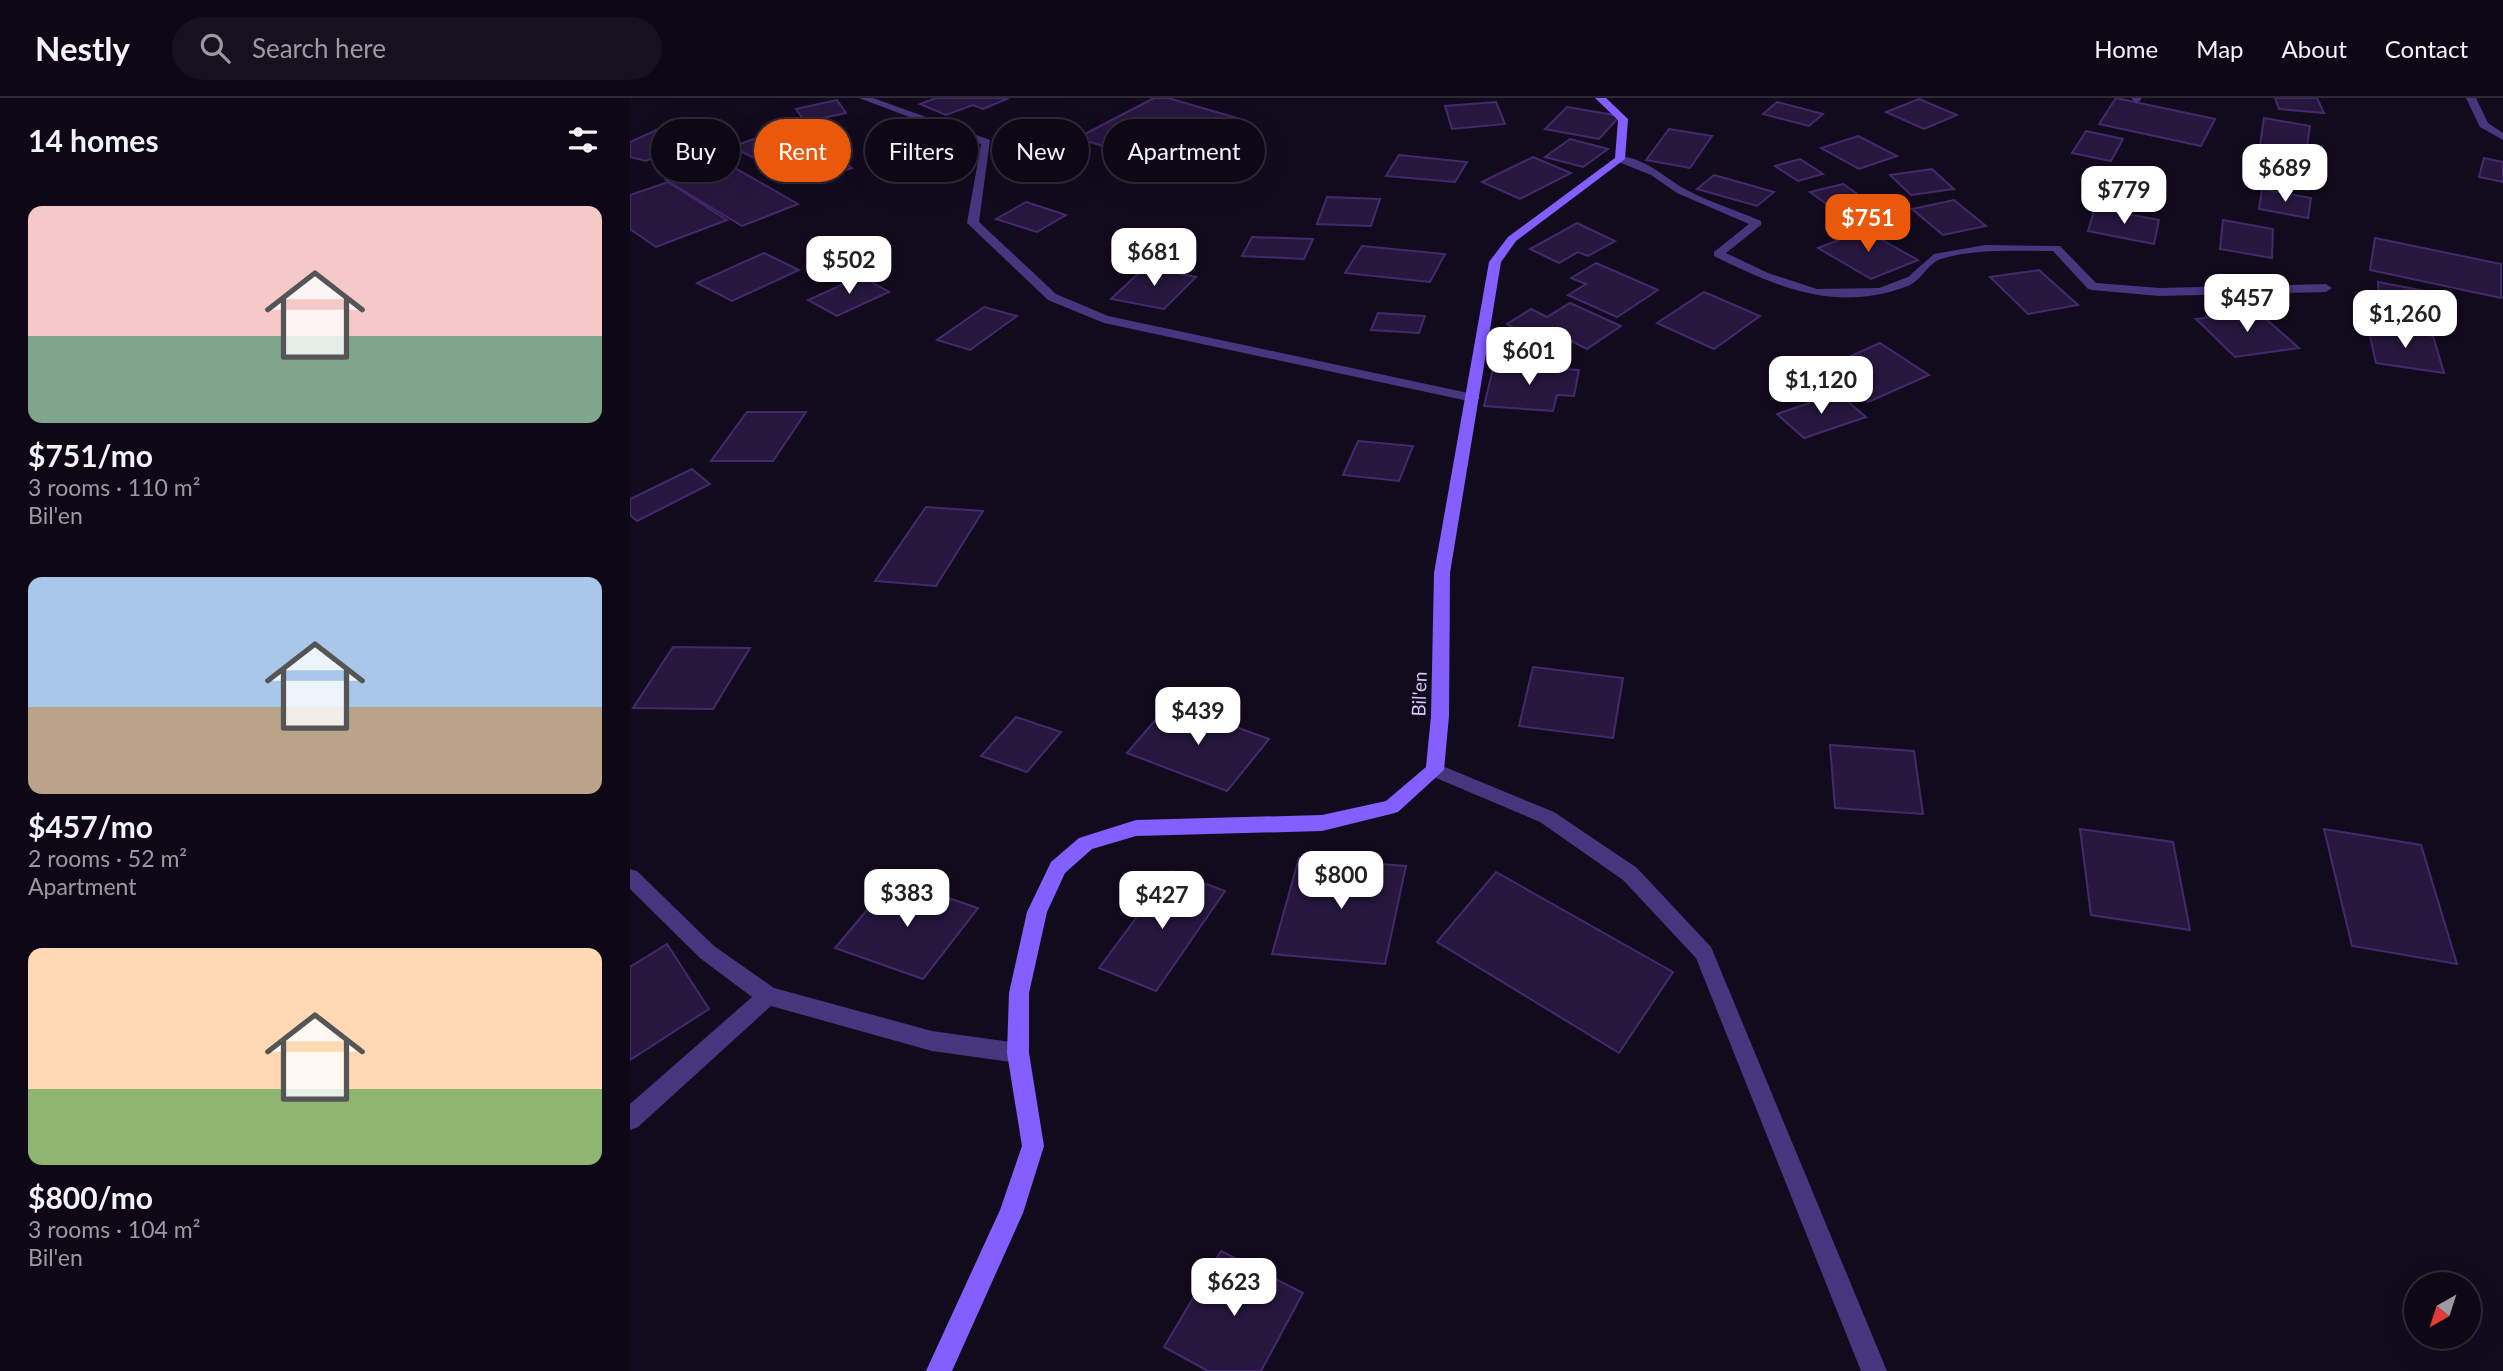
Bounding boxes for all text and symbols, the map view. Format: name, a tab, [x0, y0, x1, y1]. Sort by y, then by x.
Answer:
search box	[172, 17, 662, 80]
text: Nestly	[35, 28, 130, 68]
icon: search	[196, 29, 234, 67]
text: Search here	[252, 32, 386, 64]
text: Home	[2094, 34, 2158, 63]
text: Map	[2196, 34, 2244, 63]
text: About	[2282, 34, 2347, 63]
text: Contact	[2385, 34, 2468, 63]
chip: Buy	[651, 119, 740, 182]
chip: Rent	[754, 119, 851, 182]
chip: Filters	[865, 119, 978, 182]
chip: New	[992, 119, 1089, 182]
chip: Apartment	[1103, 119, 1265, 182]
icon: filters	[564, 121, 602, 159]
text: 14 homes	[28, 122, 159, 158]
pin: $689	[2244, 144, 2326, 204]
text: $689	[2258, 153, 2312, 181]
pin: $779	[2083, 166, 2165, 226]
text: $779	[2097, 175, 2151, 203]
pin: $751	[1827, 194, 1909, 254]
text: $751	[1841, 203, 1895, 231]
pin: $681	[1113, 228, 1195, 288]
pin: $502	[808, 236, 890, 296]
text: $681	[1127, 237, 1181, 265]
text: $502	[822, 245, 876, 273]
icon: home	[252, 252, 378, 378]
pin: $457	[2206, 274, 2288, 334]
text: $457	[2220, 283, 2274, 311]
pin: $1,260	[2348, 290, 2462, 350]
text: $1,260	[2369, 299, 2441, 327]
pin: $601	[1488, 328, 1570, 387]
text: $601	[1502, 336, 1556, 364]
pin: $1,120	[1764, 356, 1878, 416]
text: $1,120	[1785, 365, 1857, 393]
text: $751/mo	[28, 437, 153, 473]
text: 3 rooms · 110 m²	[28, 473, 200, 501]
text: Bil'en	[28, 501, 83, 529]
icon: home	[252, 623, 378, 749]
street label: Bil'en	[1406, 671, 1431, 717]
pin: $439	[1157, 688, 1239, 747]
text: $439	[1171, 696, 1225, 724]
text: $457/mo	[28, 808, 153, 844]
text: 2 rooms · 52 m²	[28, 844, 187, 872]
pin: $800	[1300, 852, 1382, 911]
text: $800	[1314, 860, 1368, 888]
pin: $383	[866, 870, 948, 929]
text: Apartment	[28, 872, 136, 900]
pin: $427	[1121, 872, 1203, 931]
text: $383	[880, 878, 934, 906]
text: $427	[1135, 880, 1189, 908]
icon: home	[252, 994, 378, 1120]
text: $800/mo	[28, 1179, 153, 1215]
text: 3 rooms · 104 m²	[28, 1215, 200, 1243]
text: Bil'en	[28, 1243, 83, 1271]
pin: $623	[1193, 1258, 1275, 1318]
text: $623	[1207, 1267, 1261, 1295]
north arrow	[2404, 1272, 2482, 1349]
map controls	[2404, 1272, 2481, 1349]

